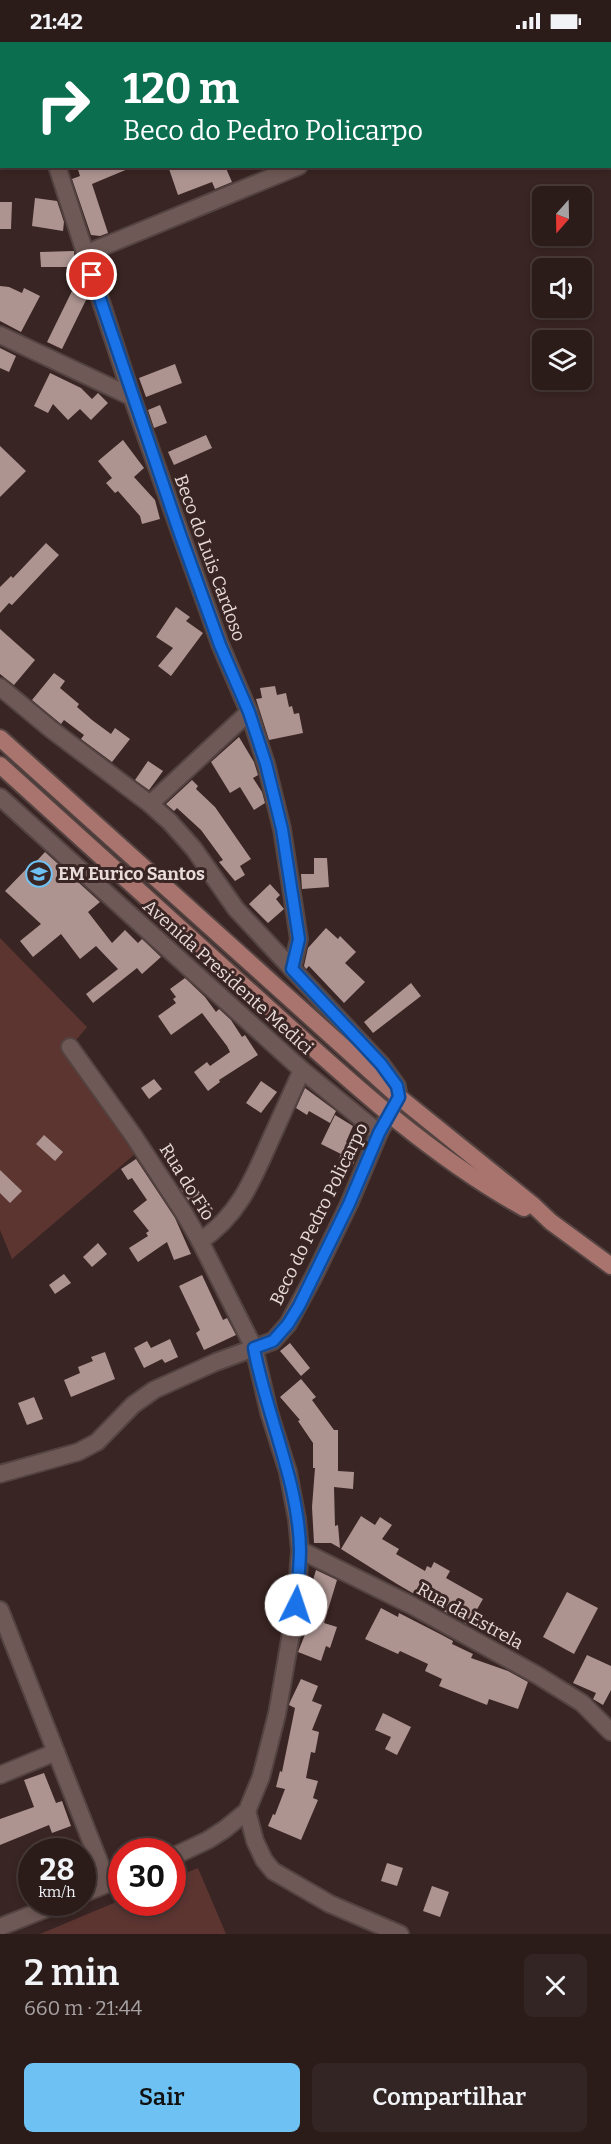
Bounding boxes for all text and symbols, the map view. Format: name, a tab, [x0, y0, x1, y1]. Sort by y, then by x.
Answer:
text: 21:42	[30, 8, 83, 35]
text: 120 m	[123, 64, 239, 114]
icon: right	[24, 66, 102, 144]
text: Beco do Pedro Policarpo	[123, 115, 423, 147]
north arrow	[532, 186, 592, 246]
map controls	[532, 186, 592, 390]
pin	[66, 249, 117, 300]
icon: arrive	[75, 258, 108, 291]
button: sound	[532, 258, 592, 318]
button: layers	[532, 330, 592, 390]
street label: Beco do Luis Cardoso	[170, 472, 250, 644]
school or university icon: EM Eurico Santos	[24, 859, 54, 889]
place label: EM Eurico Santos	[58, 863, 205, 885]
street label: Avenida Presidente Medici	[139, 895, 317, 1059]
street label: Beco do Pedro Policarpo	[265, 1119, 373, 1309]
street label: Rua do Fio	[155, 1140, 219, 1224]
position arrow	[264, 1573, 328, 1637]
street label: Rua da Estrela	[413, 1578, 527, 1654]
speed limit sign: 30	[108, 1838, 186, 1916]
text: 28	[40, 1852, 74, 1888]
text: km/h	[38, 1883, 76, 1901]
text: 2 min	[24, 1951, 119, 1995]
button: close	[524, 1954, 587, 2017]
text: 660 m · 21:44	[24, 1996, 142, 2020]
button: Sair	[24, 2063, 300, 2132]
button: Compartilhar	[312, 2063, 587, 2132]

